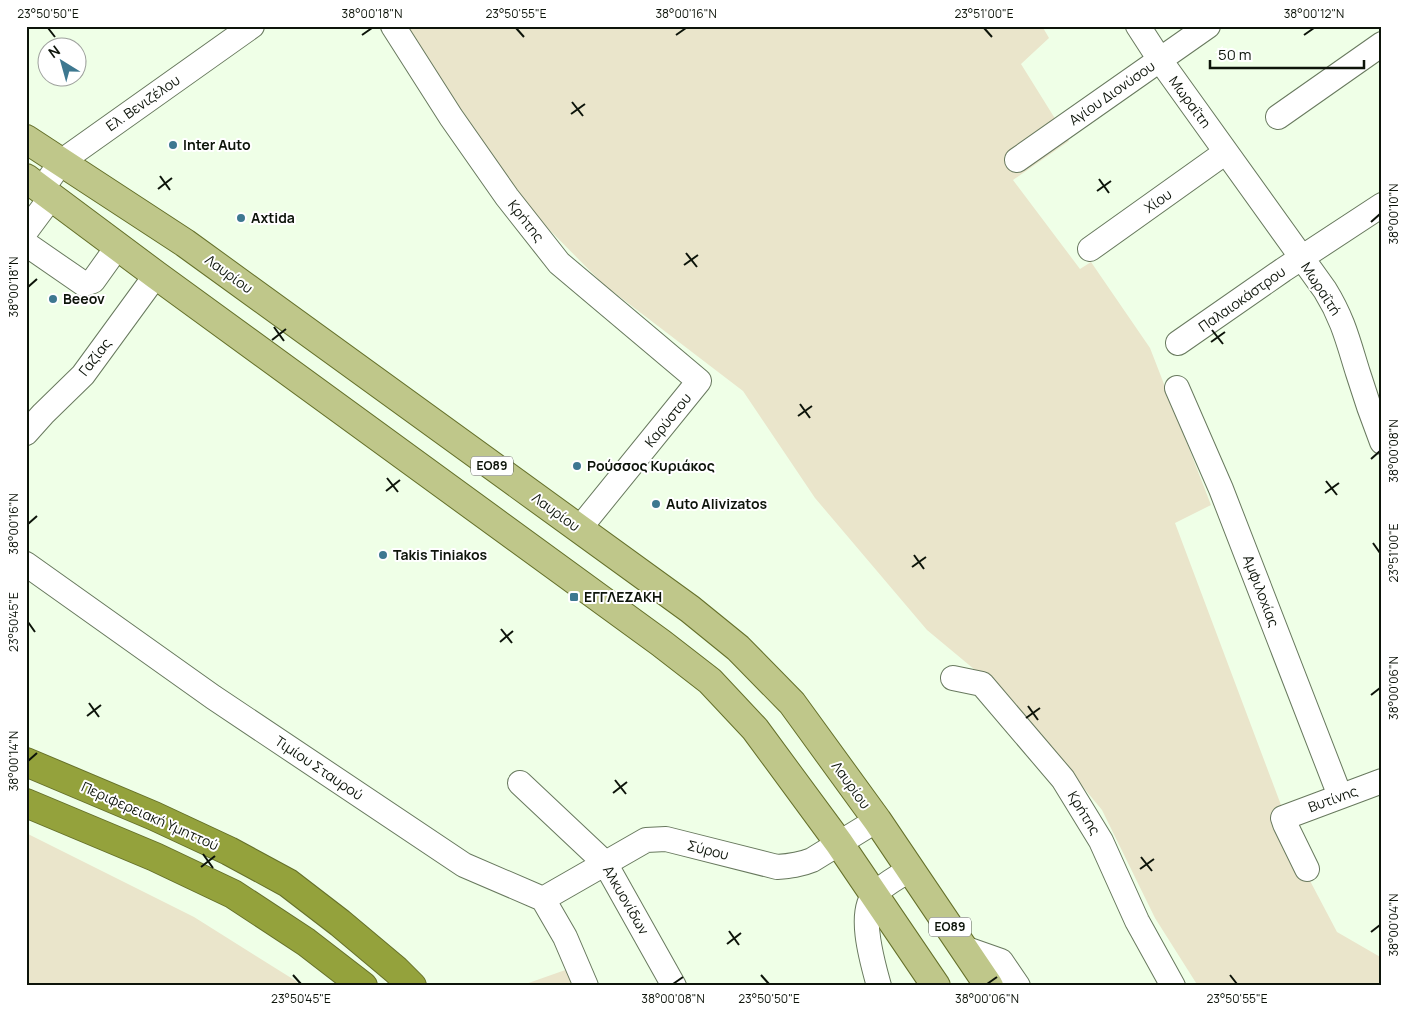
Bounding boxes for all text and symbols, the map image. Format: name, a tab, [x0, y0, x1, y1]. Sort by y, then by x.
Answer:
text: 23°50'50"E	[17, 5, 79, 22]
text: 38°00'18"N	[342, 5, 402, 22]
text: 23°50'55"E	[485, 5, 547, 22]
text: 38°00'16"N	[655, 5, 717, 22]
text: 23°51'00"E	[954, 5, 1014, 22]
text: 38°00'12"N	[1284, 5, 1344, 22]
north arrow	[38, 38, 88, 88]
scale bar	[1210, 38, 1364, 70]
text: N	[44, 41, 64, 62]
text: 50 m	[1218, 44, 1252, 65]
street label: Αγίου Διονύσου	[1065, 56, 1158, 129]
street label: Ελ. Βενιζέλου	[102, 70, 184, 135]
street label: Μωραΐτη	[1165, 72, 1216, 132]
place label: Inter Auto	[183, 135, 251, 154]
marker: Inter Auto	[167, 139, 179, 151]
text: 38°00'10"N	[1385, 183, 1402, 245]
street label: Χίου	[1140, 184, 1175, 217]
street label: Κρήτης	[504, 196, 549, 246]
place label: Axtida	[251, 208, 295, 227]
marker: Axtida	[235, 212, 247, 224]
street label: Λαυρίου	[202, 250, 257, 297]
text: 38°00'18"N	[5, 257, 22, 317]
street label: Μωραΐτή	[1297, 258, 1346, 319]
street label: Παλαιοκάστρου	[1194, 262, 1289, 336]
place label: Beeov	[63, 289, 105, 308]
marker: Beeov	[47, 293, 59, 305]
street label: Γαζίας	[74, 334, 115, 379]
street label: Καρύστου	[640, 389, 695, 451]
text: 38°00'08"N	[1385, 419, 1402, 483]
road number: ΕΟ89	[471, 456, 513, 476]
place label: Ρούσσος Κυριάκος	[587, 456, 715, 475]
marker: Ρούσσος Κυριάκος	[571, 460, 583, 472]
street label: Λαυρίου	[529, 488, 584, 535]
text: 38°00'16"N	[5, 493, 22, 555]
place label: Auto Alivizatos	[666, 494, 767, 513]
marker: Auto Alivizatos	[650, 498, 662, 510]
text: 23°51'00"E	[1385, 523, 1402, 583]
place label: Takis Tiniakos	[393, 545, 487, 564]
marker: Takis Tiniakos	[377, 549, 389, 561]
street label: Αμφιλοχίας	[1239, 552, 1284, 630]
place label: ΕΓΓΛΕΖΑΚΗ	[584, 587, 662, 606]
marker: ΕΓΓΛΕΖΑΚΗ	[568, 591, 580, 603]
text: 23°50'45"E	[5, 592, 22, 652]
text: 38°00'06"N	[1385, 656, 1402, 720]
text: 38°00'14"N	[5, 731, 22, 791]
street label: Τιμίου Σταυρού	[272, 731, 367, 804]
street label: Λαυρίου	[828, 757, 875, 812]
street label: Περιφερειακή Υμηττού	[79, 777, 222, 854]
street label: Βυτίνης	[1305, 781, 1360, 816]
street label: Κρήτης	[1064, 787, 1105, 839]
street label: Σύρου	[685, 835, 731, 864]
street label: Αλκυονίδων	[599, 862, 654, 938]
text: 38°00'04"N	[1385, 893, 1402, 957]
road number: ΕΟ89	[929, 918, 971, 936]
text: 23°50'45"E	[271, 990, 331, 1007]
text: 38°00'08"N	[641, 990, 705, 1007]
text: 23°50'50"E	[738, 990, 800, 1007]
text: 38°00'06"N	[955, 990, 1019, 1007]
text: 23°50'55"E	[1206, 990, 1268, 1007]

